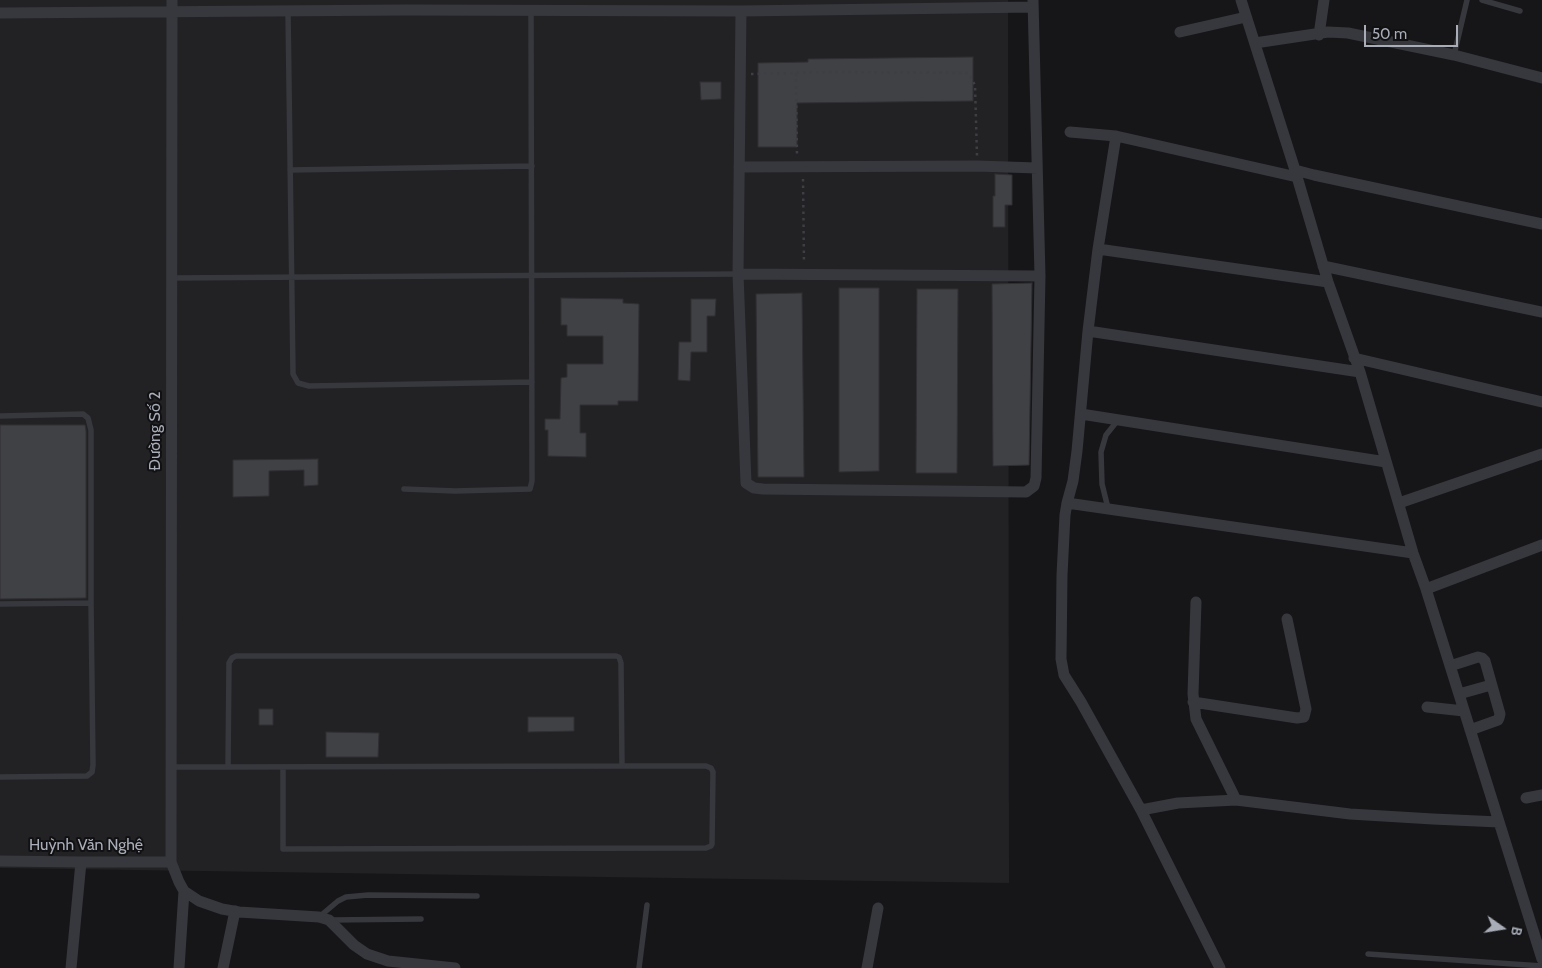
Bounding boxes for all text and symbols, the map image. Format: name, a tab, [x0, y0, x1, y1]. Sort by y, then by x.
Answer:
scale bar	[1367, 15, 1461, 47]
text: 50 m	[1372, 25, 1407, 43]
street label: Đường Số 2	[145, 391, 165, 471]
street label: Huỳnh Văn Nghệ	[29, 835, 143, 855]
north arrow	[1477, 903, 1527, 953]
text: B	[1507, 925, 1526, 938]

